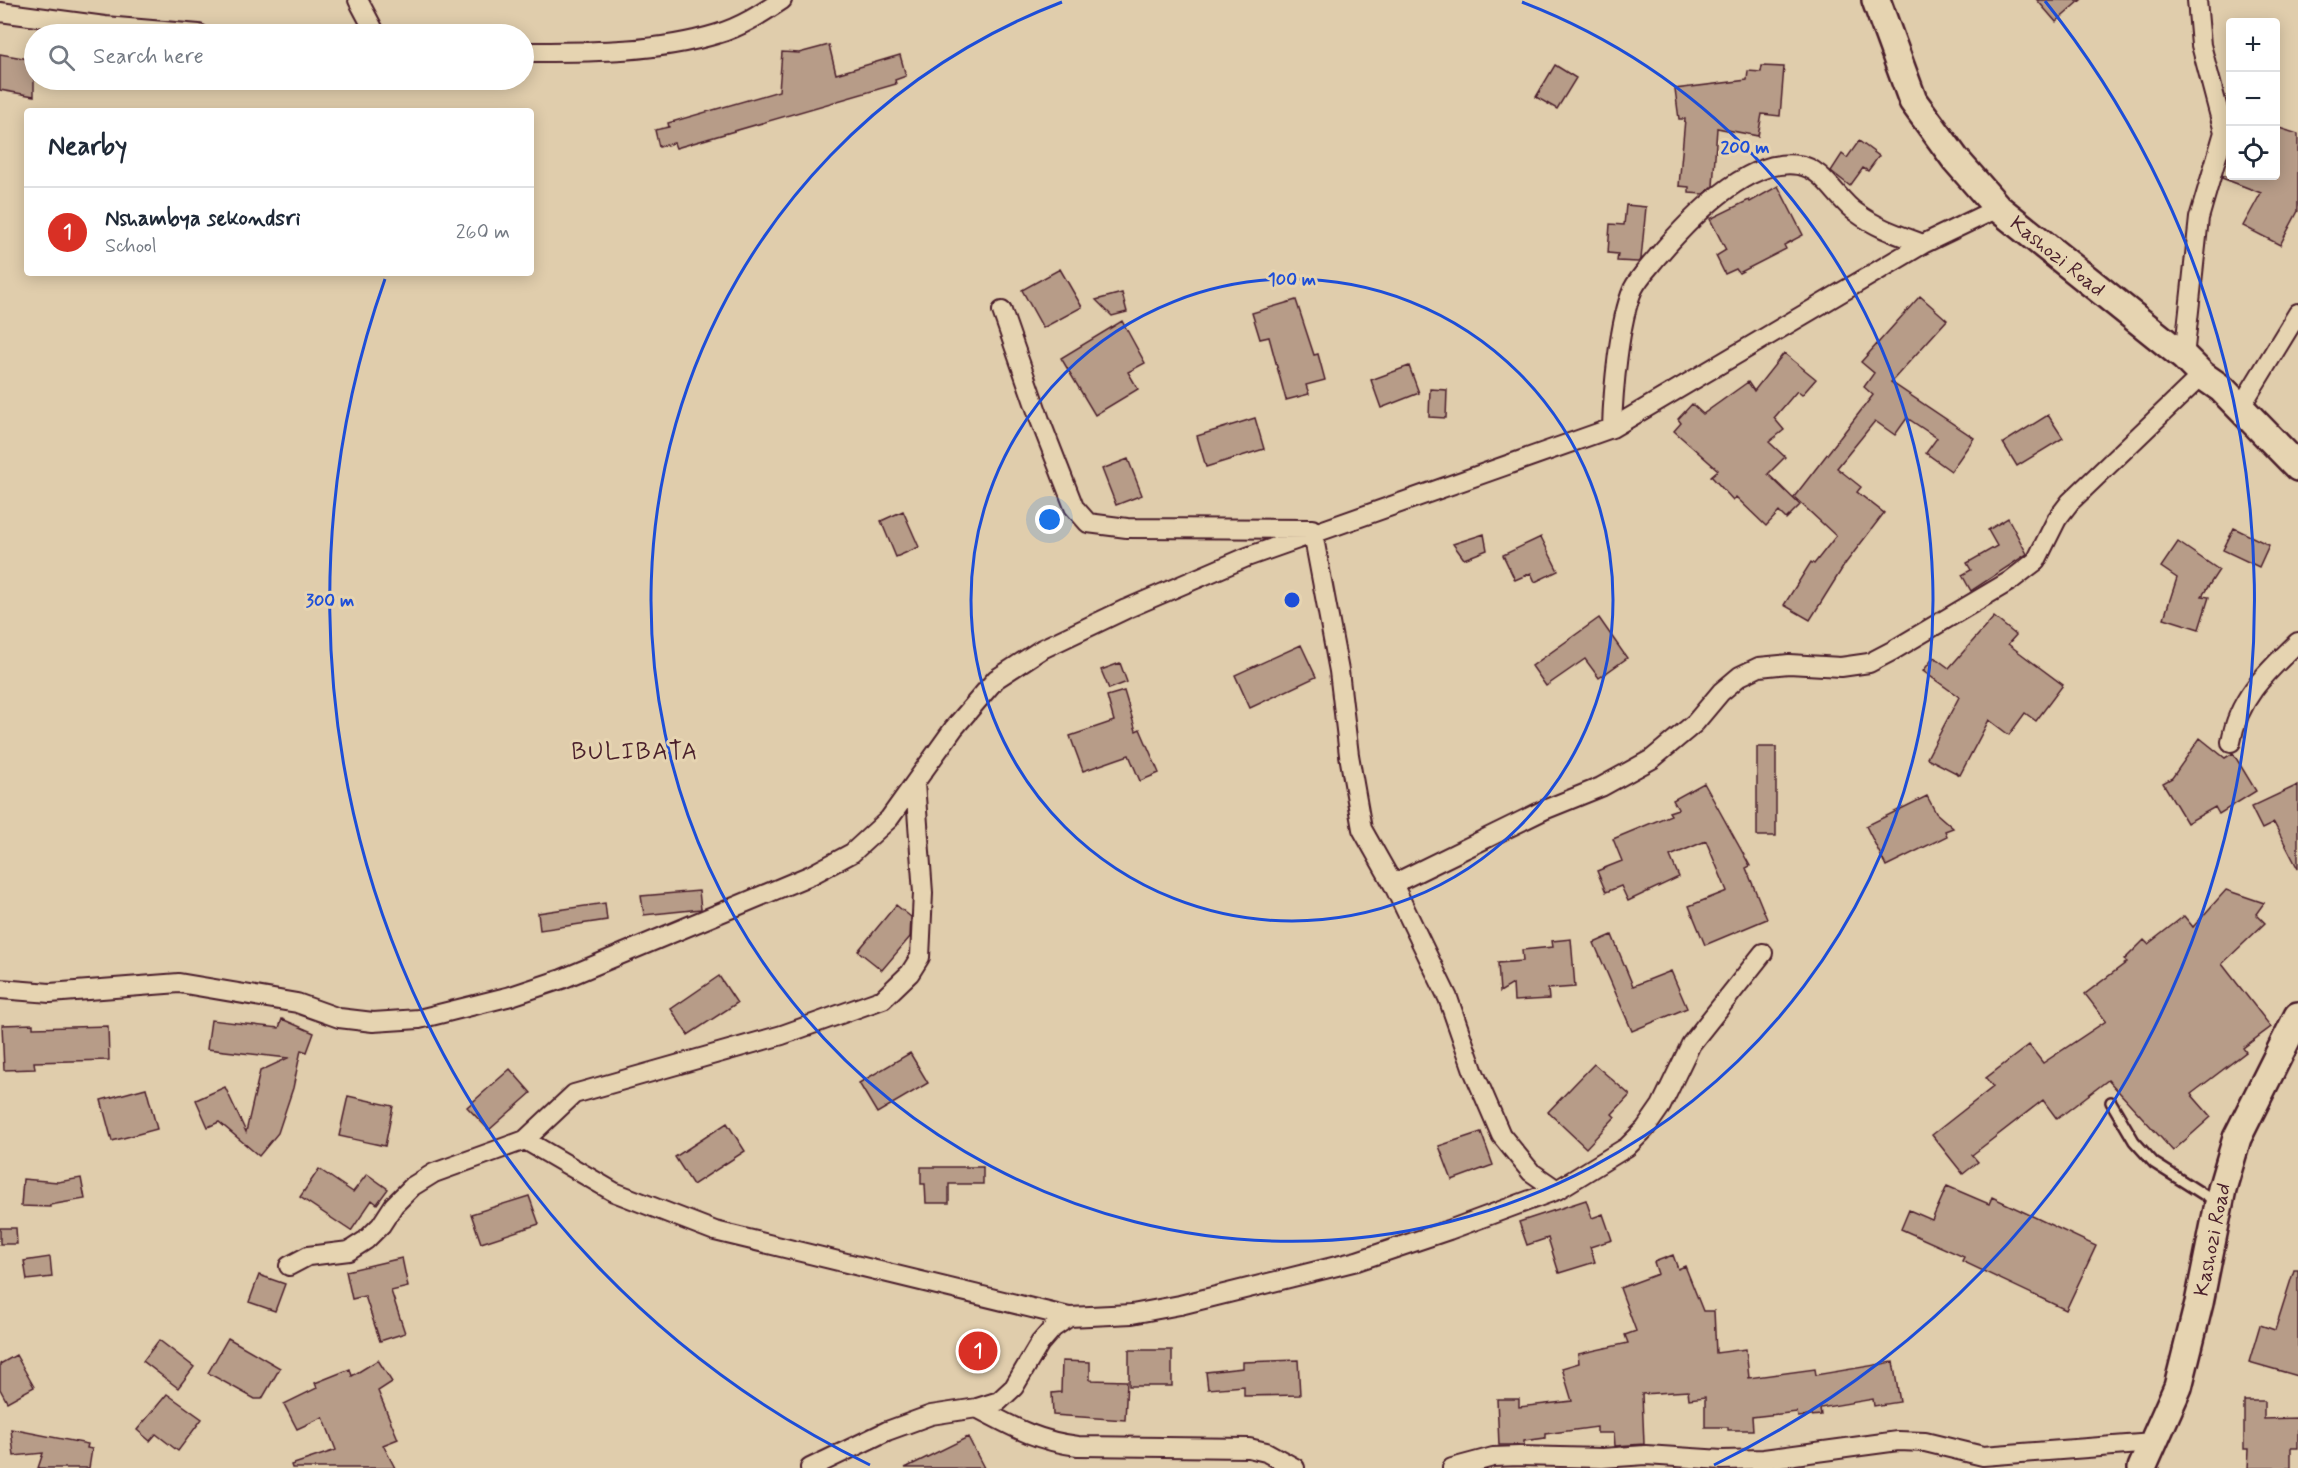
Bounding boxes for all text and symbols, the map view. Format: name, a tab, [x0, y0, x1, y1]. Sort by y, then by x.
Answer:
map controls	[2226, 18, 2280, 180]
button: +	[2226, 18, 2280, 72]
search box	[24, 24, 534, 90]
icon: search	[45, 41, 78, 74]
text: Search here	[93, 43, 204, 71]
button: −	[2226, 72, 2280, 126]
button: locate	[2226, 126, 2280, 180]
text: Nearby	[48, 130, 127, 164]
text: 200 m	[1720, 136, 1770, 160]
text: Nshambya sekondsri	[105, 205, 300, 233]
street label: Kashozi Road	[2004, 210, 2111, 304]
text: 1	[63, 219, 72, 246]
text: 260 m	[456, 219, 510, 246]
text: School	[105, 233, 157, 260]
text: 100 m	[1268, 268, 1316, 292]
your location	[1035, 505, 1064, 534]
text: 300 m	[306, 589, 354, 613]
centre of rings	[1282, 590, 1302, 610]
district label: BULIBATA	[571, 737, 699, 768]
street label: Kashozi Road	[2188, 1180, 2238, 1299]
pin: 1	[958, 1328, 998, 1374]

